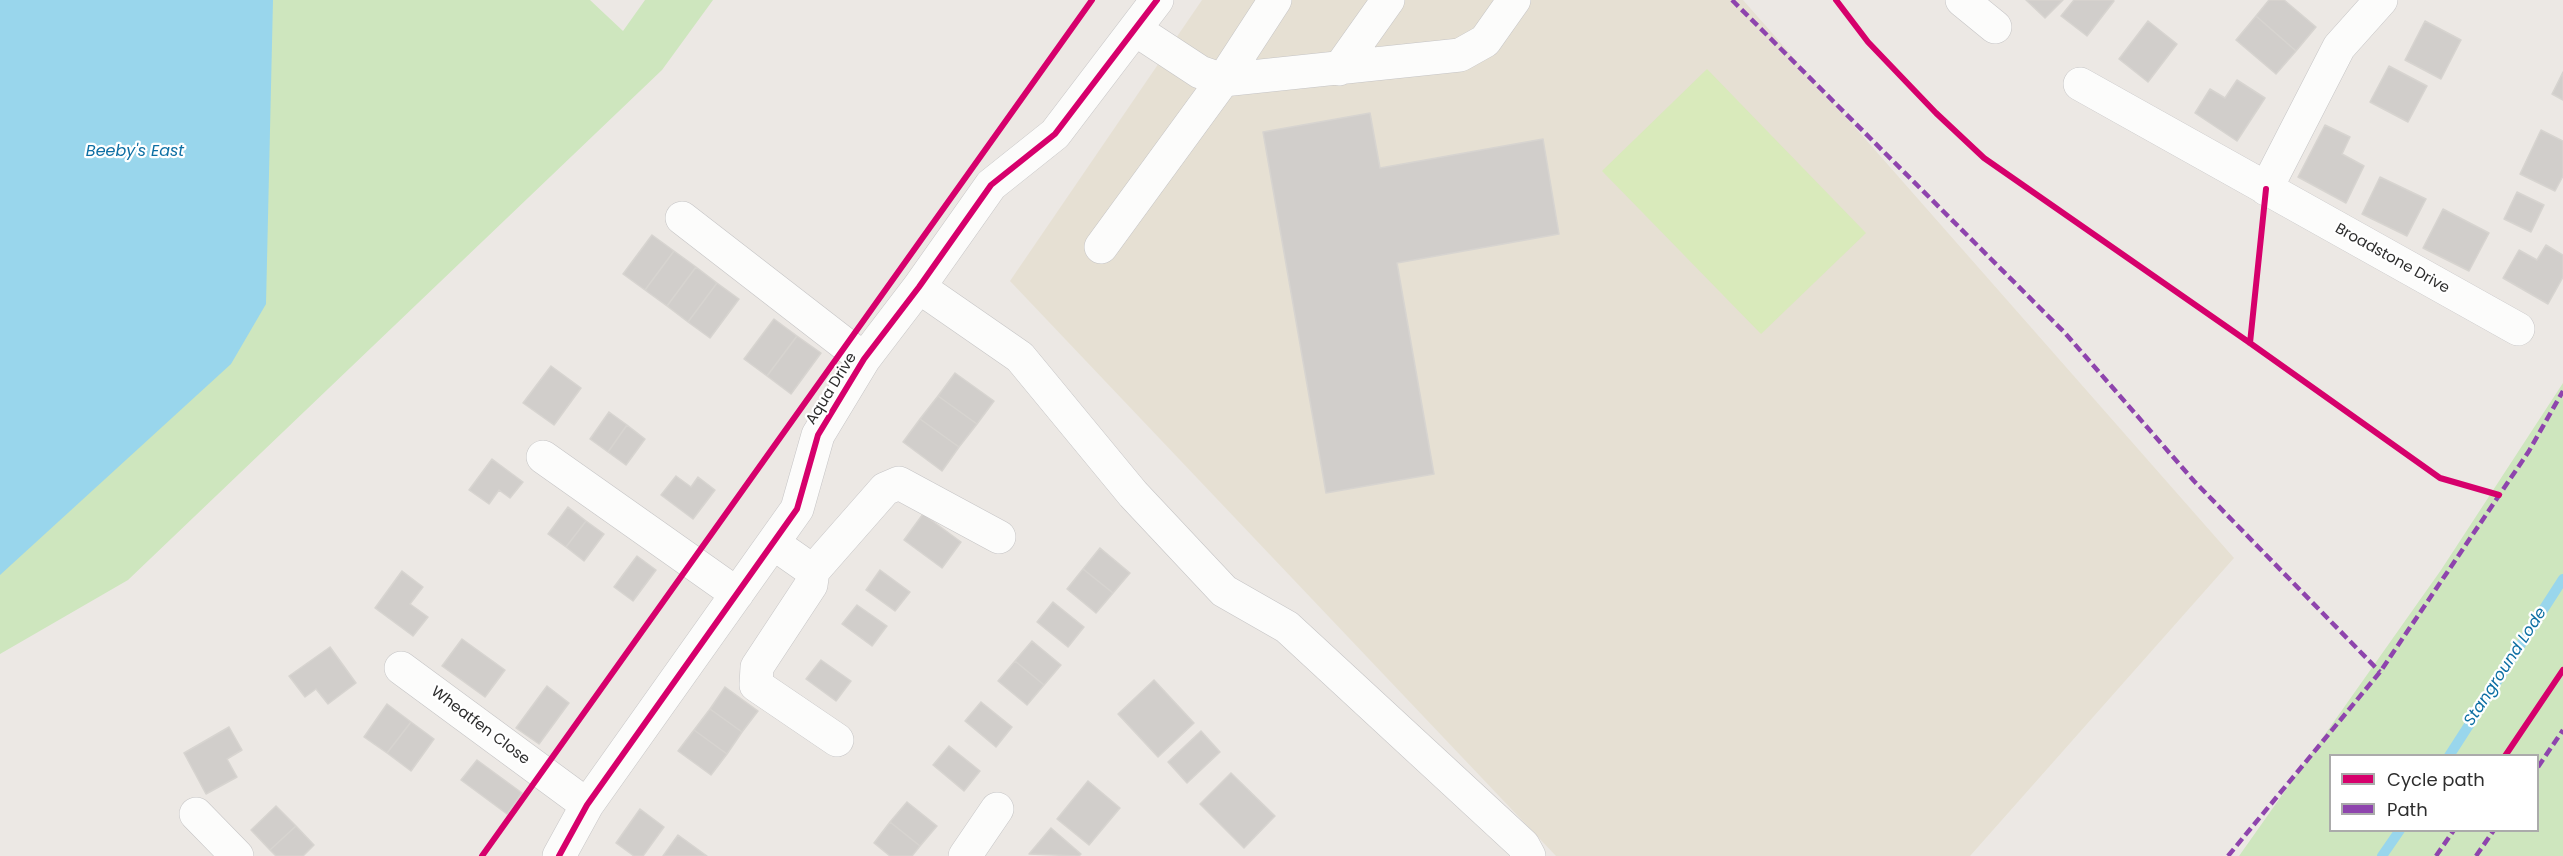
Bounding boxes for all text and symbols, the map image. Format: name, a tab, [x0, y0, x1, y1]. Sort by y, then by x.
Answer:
water label: Beeby's East	[86, 142, 184, 162]
street label: Broadstone Drive	[2332, 220, 2452, 298]
street label: Aqua Drive	[803, 350, 861, 428]
water label: Stanground Lode	[2461, 604, 2551, 730]
street label: Wheatfen Close	[427, 683, 533, 769]
legend	[2329, 754, 2539, 832]
text: Cycle path	[2387, 767, 2485, 792]
text: Path	[2387, 797, 2428, 822]

